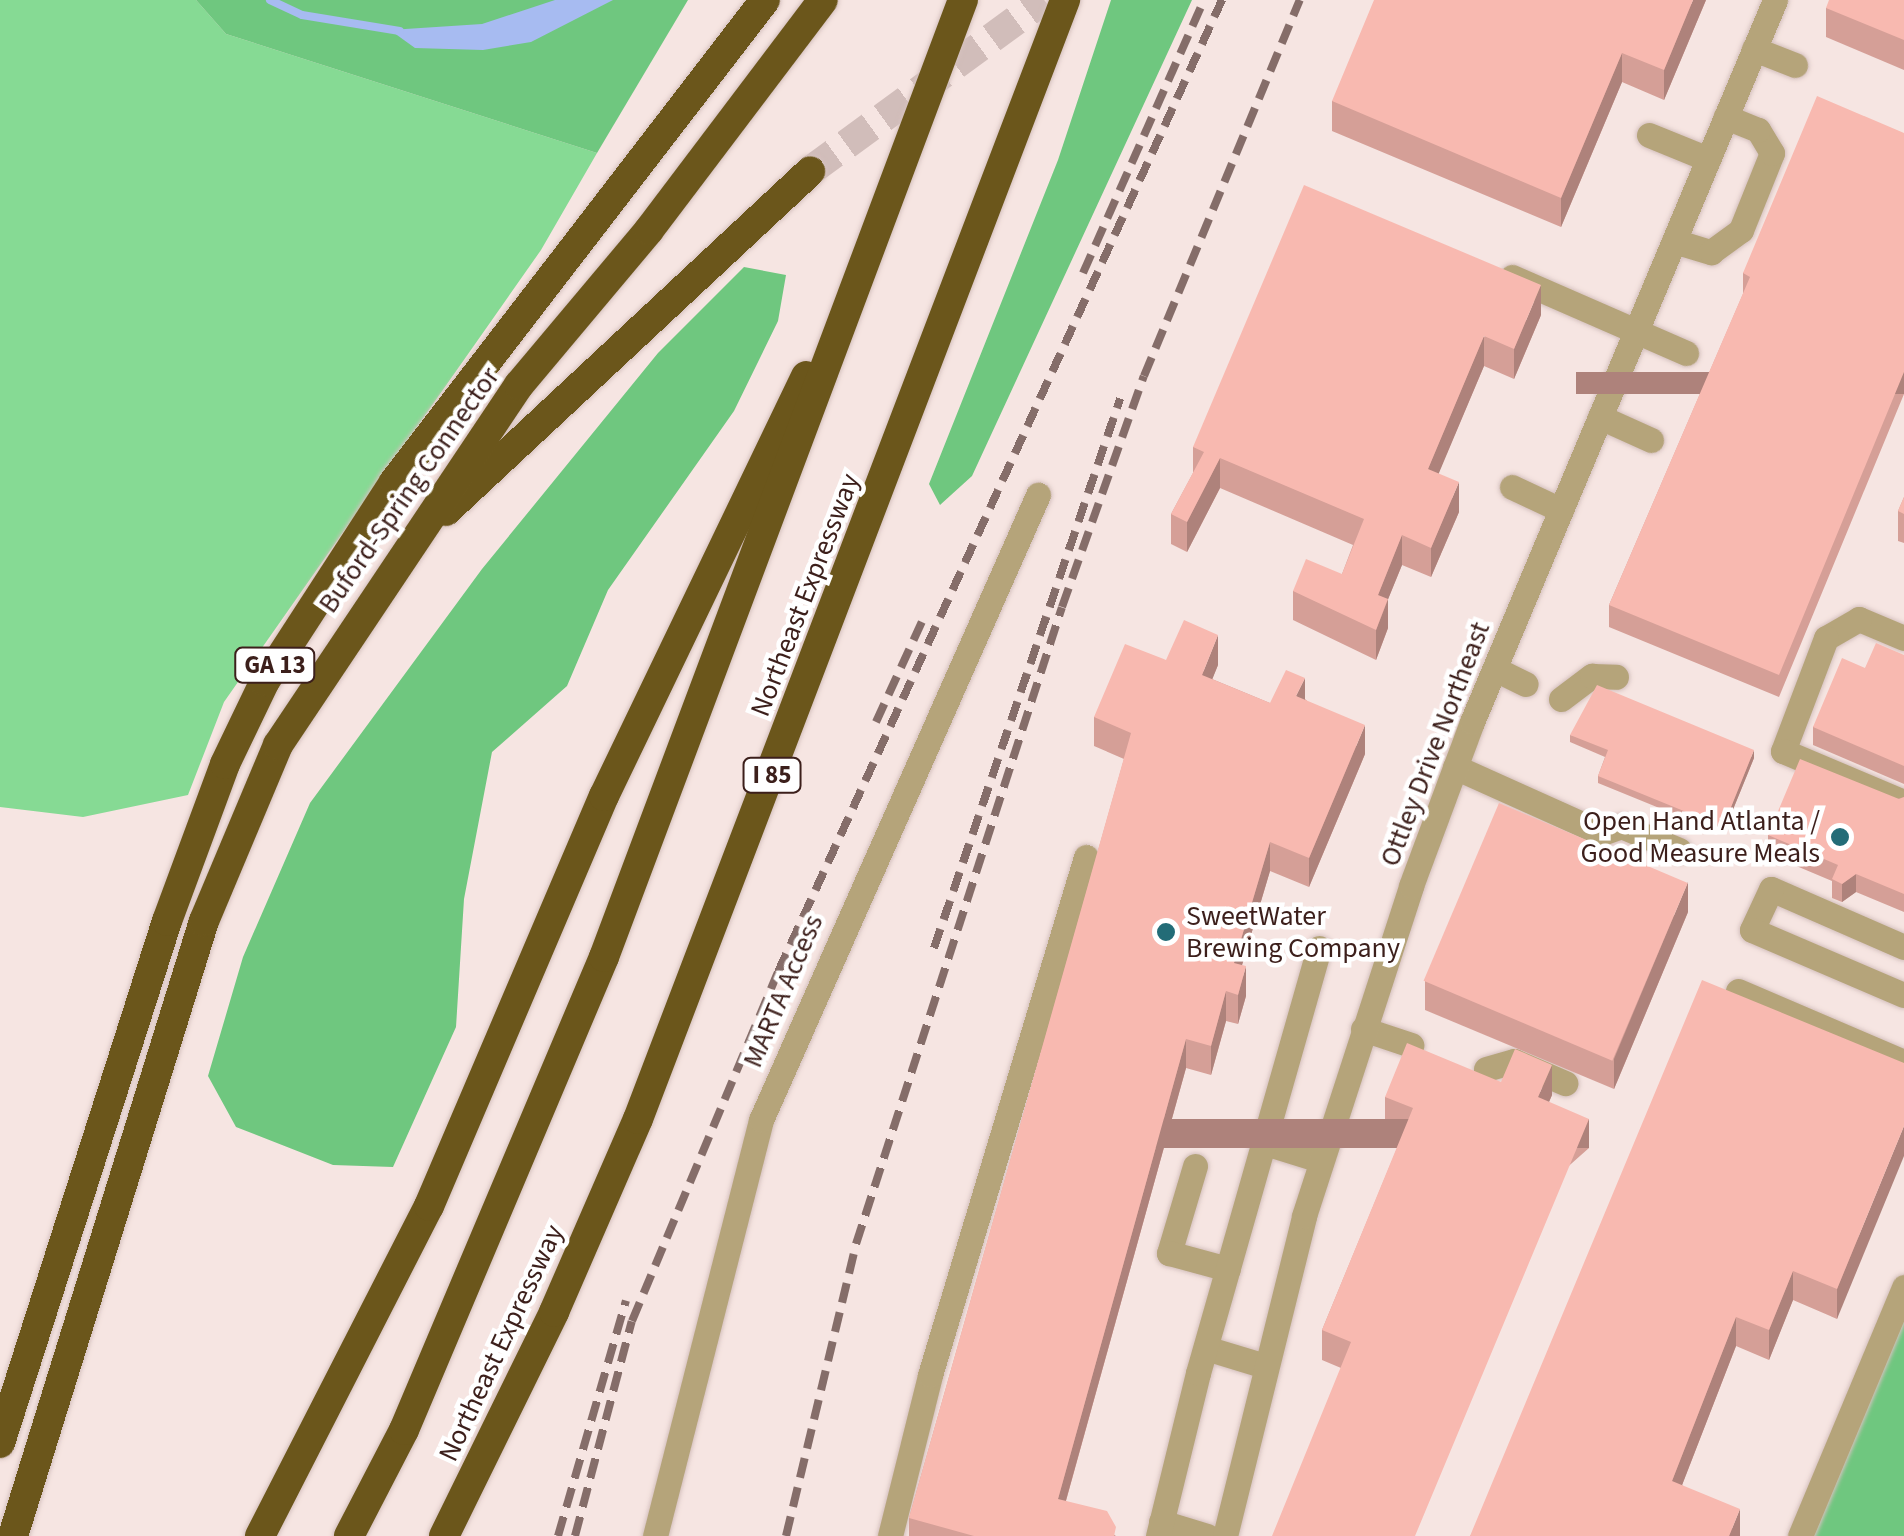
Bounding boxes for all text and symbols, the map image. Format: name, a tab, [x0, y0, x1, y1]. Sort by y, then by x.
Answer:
street label: Buford-Spring Connector	[311, 361, 507, 619]
street label: Northeast Expressway	[743, 469, 867, 721]
street label: Ottley Drive Northeast	[1373, 617, 1497, 871]
road number: GA 13	[232, 645, 318, 685]
road number: I 85	[742, 755, 802, 795]
place label: Open Hand Atlanta / Good Measure Meals	[1581, 804, 1820, 870]
marker: Open Hand Atlanta / Good Measure Meals	[1829, 826, 1851, 848]
place label: SweetWater Brewing Company	[1186, 899, 1400, 965]
street label: MARTA Access	[736, 910, 830, 1072]
marker: SweetWater Brewing Company	[1155, 921, 1177, 943]
street label: Northeast Expressway	[431, 1219, 571, 1467]

